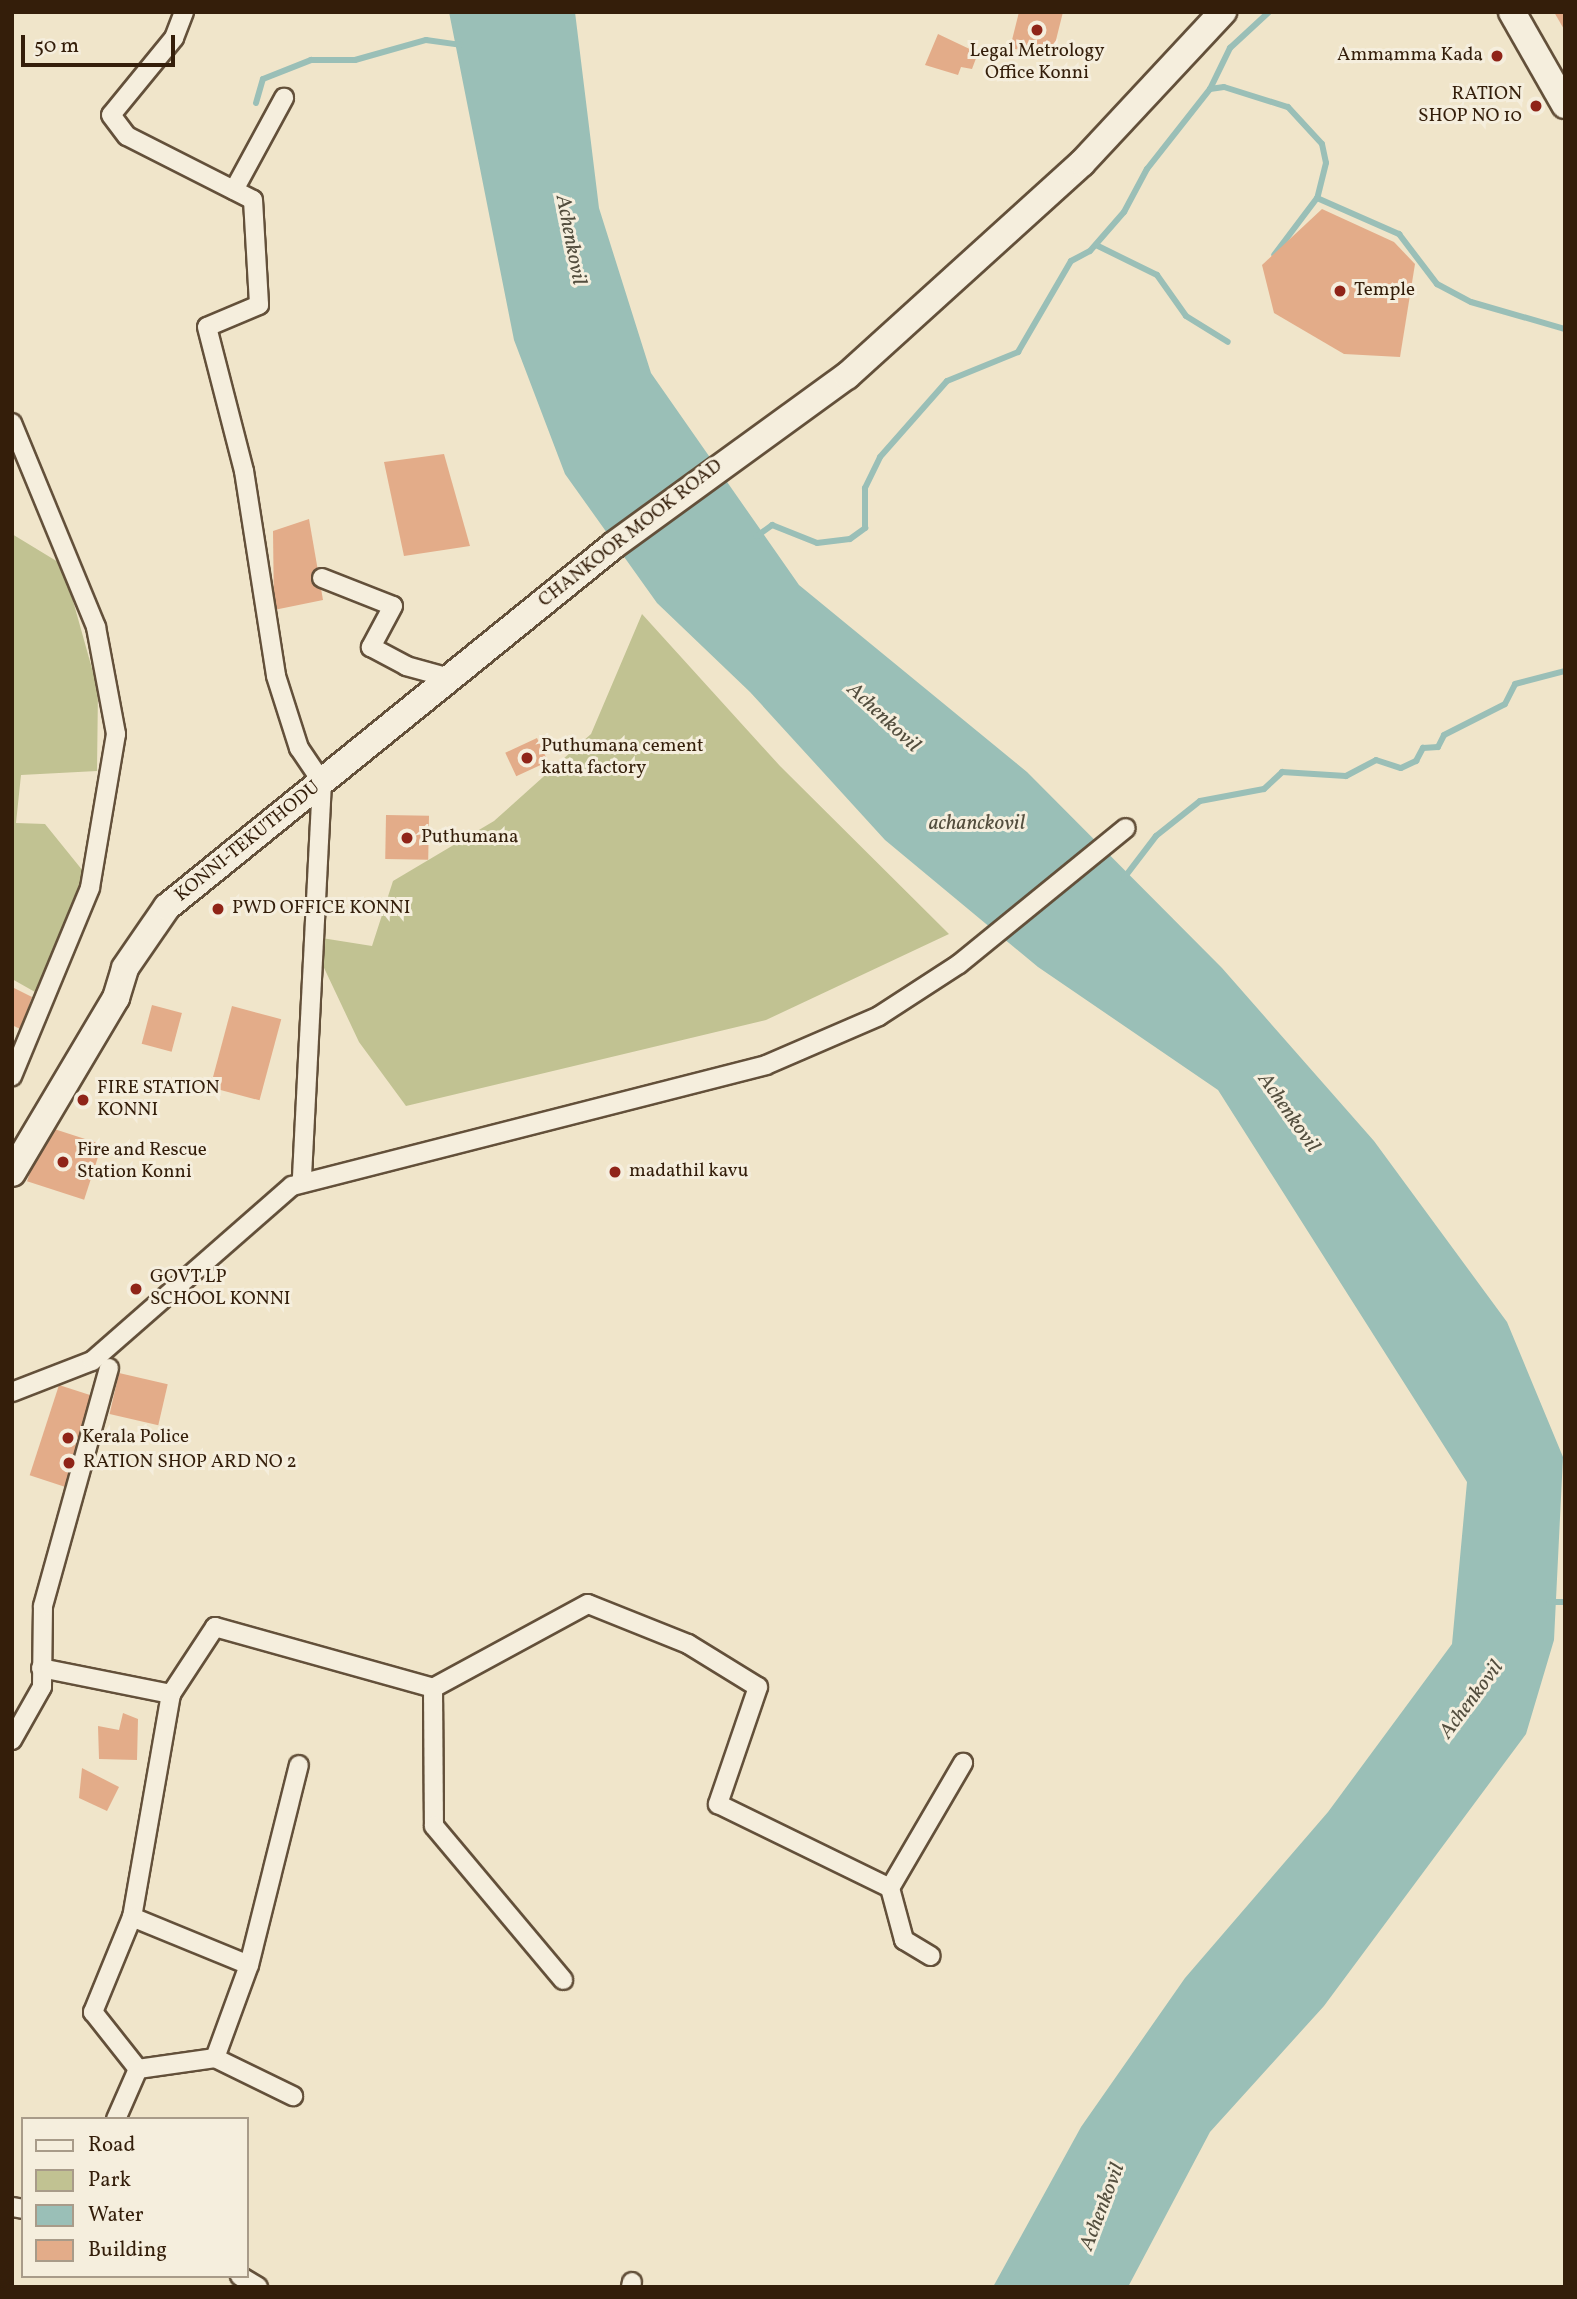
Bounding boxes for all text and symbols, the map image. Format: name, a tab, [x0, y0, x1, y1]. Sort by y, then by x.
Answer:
scale bar	[24, 21, 178, 65]
marker: Legal Metrology Office Konni	[1029, 22, 1045, 38]
text: 50 m	[34, 32, 79, 61]
place label: Legal Metrology Office Konni	[970, 41, 1104, 85]
place label: Ammamma Kada	[1337, 45, 1483, 67]
marker: Ammamma Kada	[1489, 48, 1505, 64]
place label: RATION SHOP NO 10	[1418, 84, 1522, 128]
marker: RATION SHOP NO 10	[1528, 98, 1544, 114]
water label: Achenkovil	[549, 193, 591, 287]
place label: Temple	[1354, 280, 1415, 302]
marker: Temple	[1332, 283, 1348, 299]
street label: CHANKOOR MOOK ROAD	[535, 455, 727, 613]
water label: Achenkovil	[841, 678, 925, 758]
place label: Puthumana cement katta factory	[541, 736, 704, 780]
marker: Puthumana cement katta factory	[519, 750, 535, 766]
street label: KONNI-TEKUTHODU	[171, 777, 325, 907]
water label: achanckovil	[929, 811, 1025, 837]
place label: Puthumana	[421, 827, 519, 849]
marker: Puthumana	[399, 830, 415, 846]
place label: PWD OFFICE KONNI	[232, 898, 410, 920]
marker: PWD OFFICE KONNI	[210, 901, 226, 917]
water label: Achenkovil	[1251, 1068, 1325, 1158]
place label: FIRE STATION KONNI	[97, 1078, 219, 1122]
marker: FIRE STATION KONNI	[75, 1092, 91, 1108]
place label: Fire and Rescue Station Konni	[77, 1140, 207, 1184]
marker: Fire and Rescue Station Konni	[55, 1154, 71, 1170]
place label: madathil kavu	[629, 1161, 748, 1183]
marker: madathil kavu	[607, 1164, 623, 1180]
place label: GOVT LP SCHOOL KONNI	[150, 1267, 291, 1311]
marker: GOVT LP SCHOOL KONNI	[128, 1281, 144, 1297]
place label: Kerala Police	[82, 1427, 189, 1449]
marker: Kerala Police	[60, 1430, 76, 1446]
place label: RATION SHOP ARD NO 2	[83, 1452, 297, 1474]
marker: RATION SHOP ARD NO 2	[61, 1455, 77, 1471]
water label: Achenkovil	[1434, 1656, 1510, 1744]
legend	[21, 2117, 248, 2278]
text: Road	[88, 2131, 135, 2160]
water label: Achenkovil	[1075, 2160, 1131, 2254]
text: Park	[88, 2166, 131, 2195]
text: Water	[88, 2201, 144, 2230]
text: Building	[88, 2236, 167, 2265]

